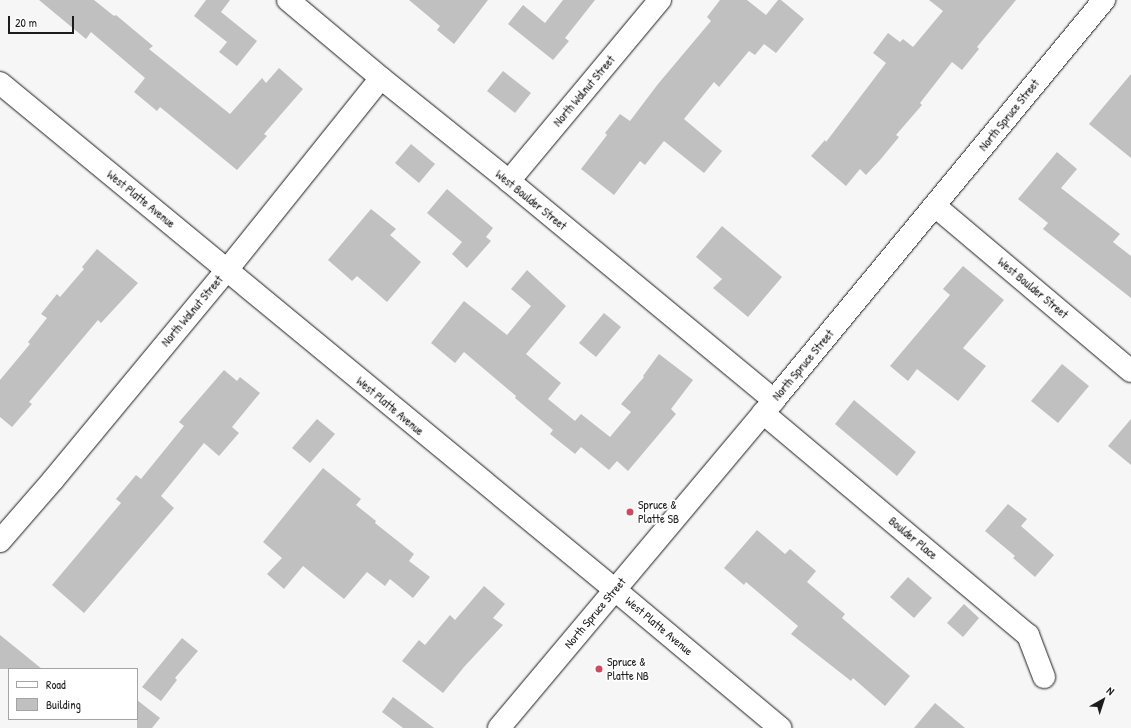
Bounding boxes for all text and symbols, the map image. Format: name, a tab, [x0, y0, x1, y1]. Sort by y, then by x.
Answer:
scale bar	[10, 8, 76, 34]
text: 20 m	[15, 14, 37, 31]
street label: North Walnut Street	[550, 53, 618, 129]
street label: North Spruce Street	[976, 76, 1042, 154]
street label: West Platte Avenue	[104, 167, 178, 231]
street label: West Boulder Street	[493, 167, 569, 233]
street label: West Boulder Street	[995, 254, 1071, 322]
street label: North Walnut Street	[158, 273, 226, 349]
street label: North Spruce Street	[769, 327, 837, 403]
street label: West Platte Avenue	[353, 374, 427, 438]
place label: Spruce & Platte SB	[638, 498, 679, 526]
marker: Spruce & Platte SB	[625, 507, 635, 517]
street label: Boulder Place	[886, 514, 940, 562]
street label: North Spruce Street	[561, 575, 629, 651]
street label: West Platte Avenue	[622, 594, 696, 658]
place label: Spruce & Platte NB	[607, 655, 649, 683]
marker: Spruce & Platte NB	[594, 664, 604, 674]
legend	[8, 668, 138, 720]
text: Road	[46, 676, 66, 693]
north arrow	[1083, 680, 1123, 720]
text: N	[1104, 683, 1117, 698]
text: Building	[46, 696, 81, 713]

